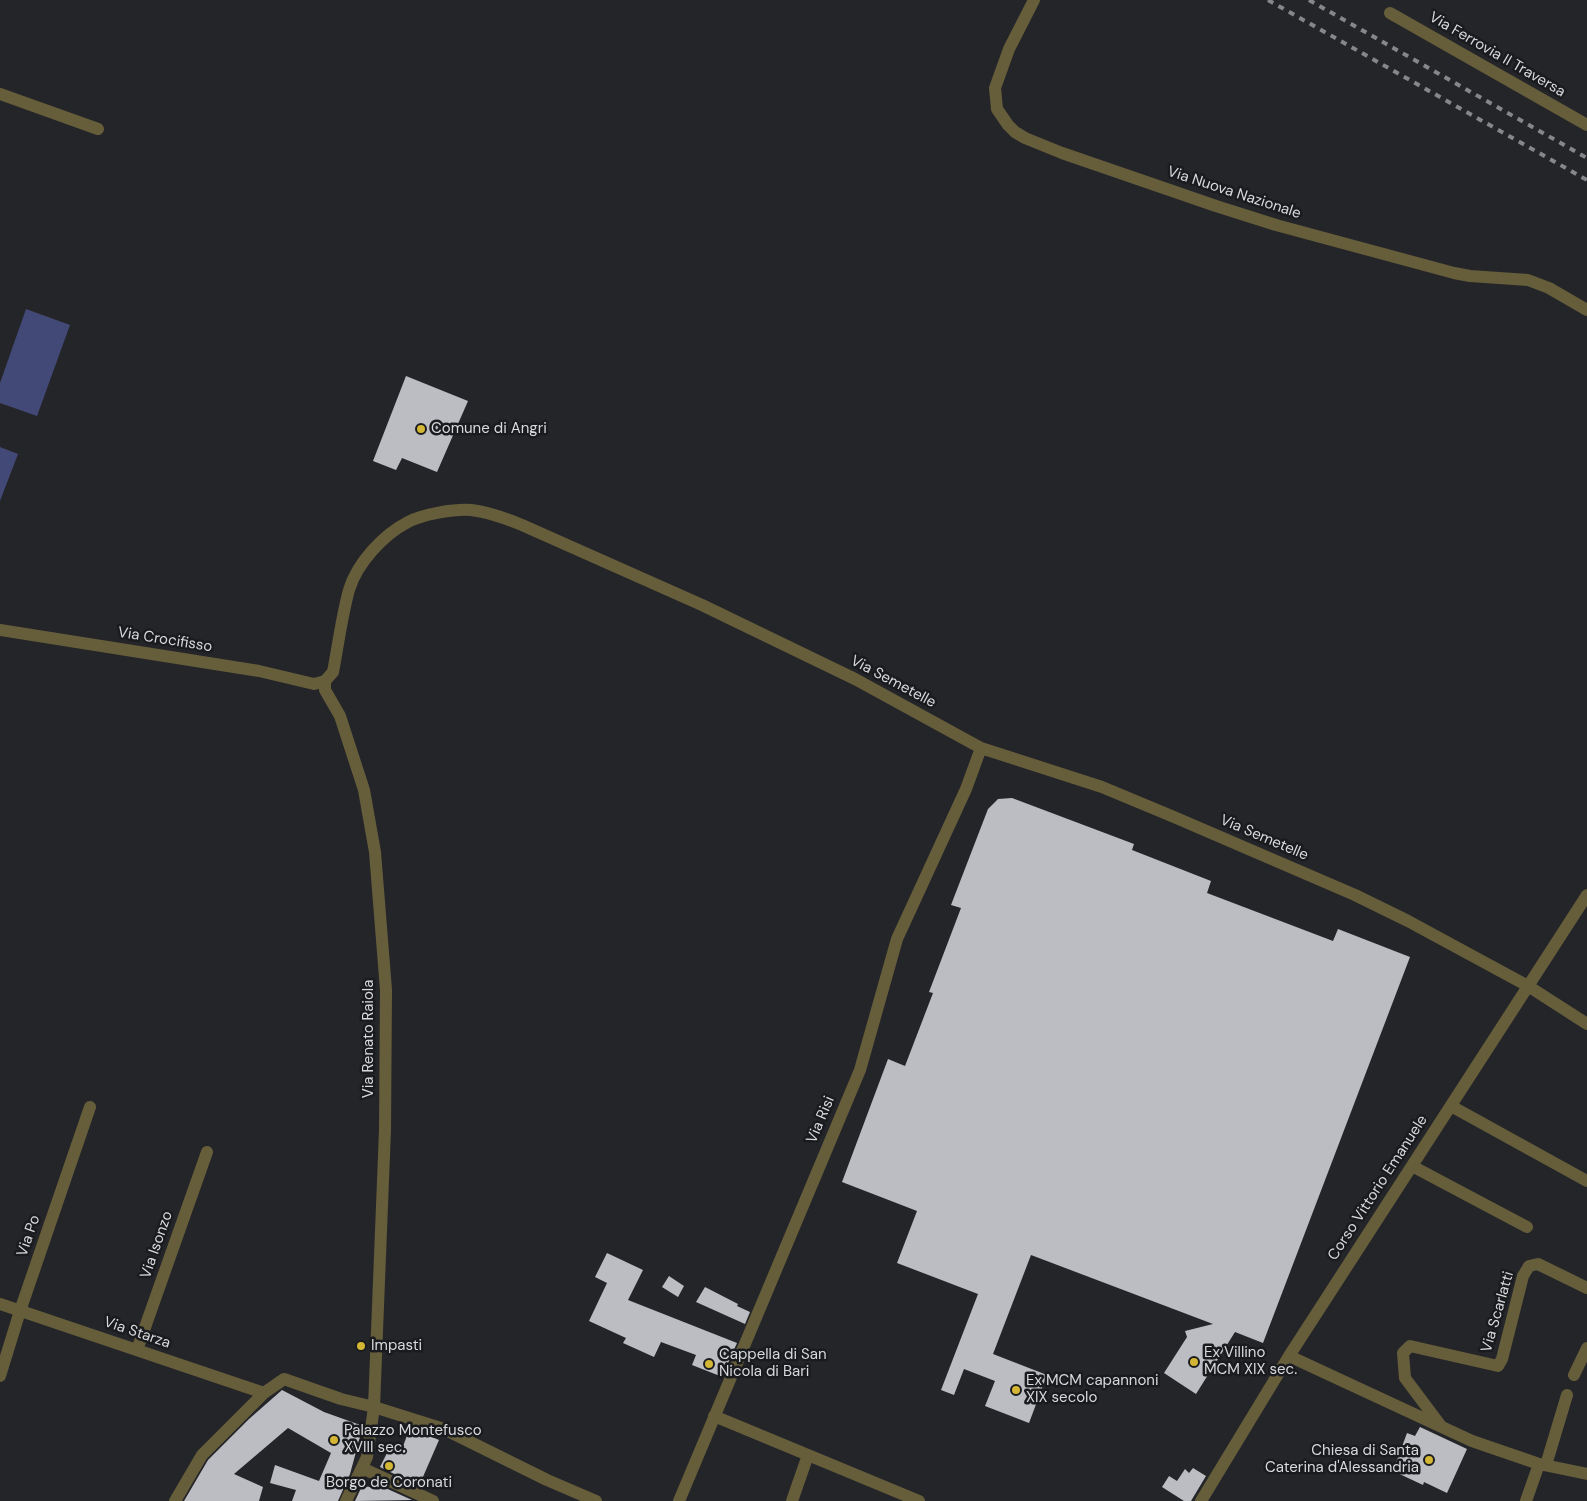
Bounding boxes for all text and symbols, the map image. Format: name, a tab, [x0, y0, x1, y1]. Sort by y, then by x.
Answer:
street label: Via Ferrovia II Traversa	[1426, 9, 1568, 101]
street label: Via Nuova Nazionale	[1165, 163, 1303, 223]
place label: Comune di Angri	[431, 420, 547, 438]
marker: Comune di Angri	[415, 423, 427, 435]
street label: Via Crocifisso	[117, 624, 213, 656]
street label: Via Semetelle	[847, 652, 939, 712]
street label: Via Semetelle	[1217, 811, 1311, 865]
street label: Via Renato Raiola	[360, 980, 378, 1098]
street label: Via Risi	[803, 1094, 839, 1146]
street label: Corso Vittorio Emanuele	[1324, 1112, 1432, 1264]
street label: Via Isonzo	[137, 1209, 177, 1281]
street label: Via Po	[13, 1213, 45, 1259]
street label: Via Scarlatti	[1478, 1269, 1518, 1355]
street label: Via Starza	[101, 1313, 173, 1353]
place label: Impasti	[371, 1337, 422, 1355]
marker: Impasti	[355, 1340, 367, 1352]
place label: Ex Villino MCM XIX sec.	[1204, 1344, 1297, 1379]
place label: Cappella di San Nicola di Bari	[719, 1346, 827, 1381]
marker: Ex Villino MCM XIX sec.	[1188, 1356, 1200, 1368]
marker: Cappella di San Nicola di Bari	[703, 1358, 715, 1370]
place label: Ex MCM capannoni XIX secolo	[1026, 1372, 1158, 1407]
marker: Ex MCM capannoni XIX secolo	[1010, 1384, 1022, 1396]
place label: Palazzo Montefusco XVIII sec.	[344, 1422, 482, 1457]
marker: Palazzo Montefusco XVIII sec.	[328, 1434, 340, 1446]
place label: Chiesa di Santa Caterina d'Alessandria	[1265, 1442, 1419, 1477]
marker: Chiesa di Santa Caterina d'Alessandria	[1423, 1454, 1435, 1466]
marker: Borgo de Coronati	[383, 1460, 395, 1472]
place label: Borgo de Coronati	[326, 1474, 452, 1492]

